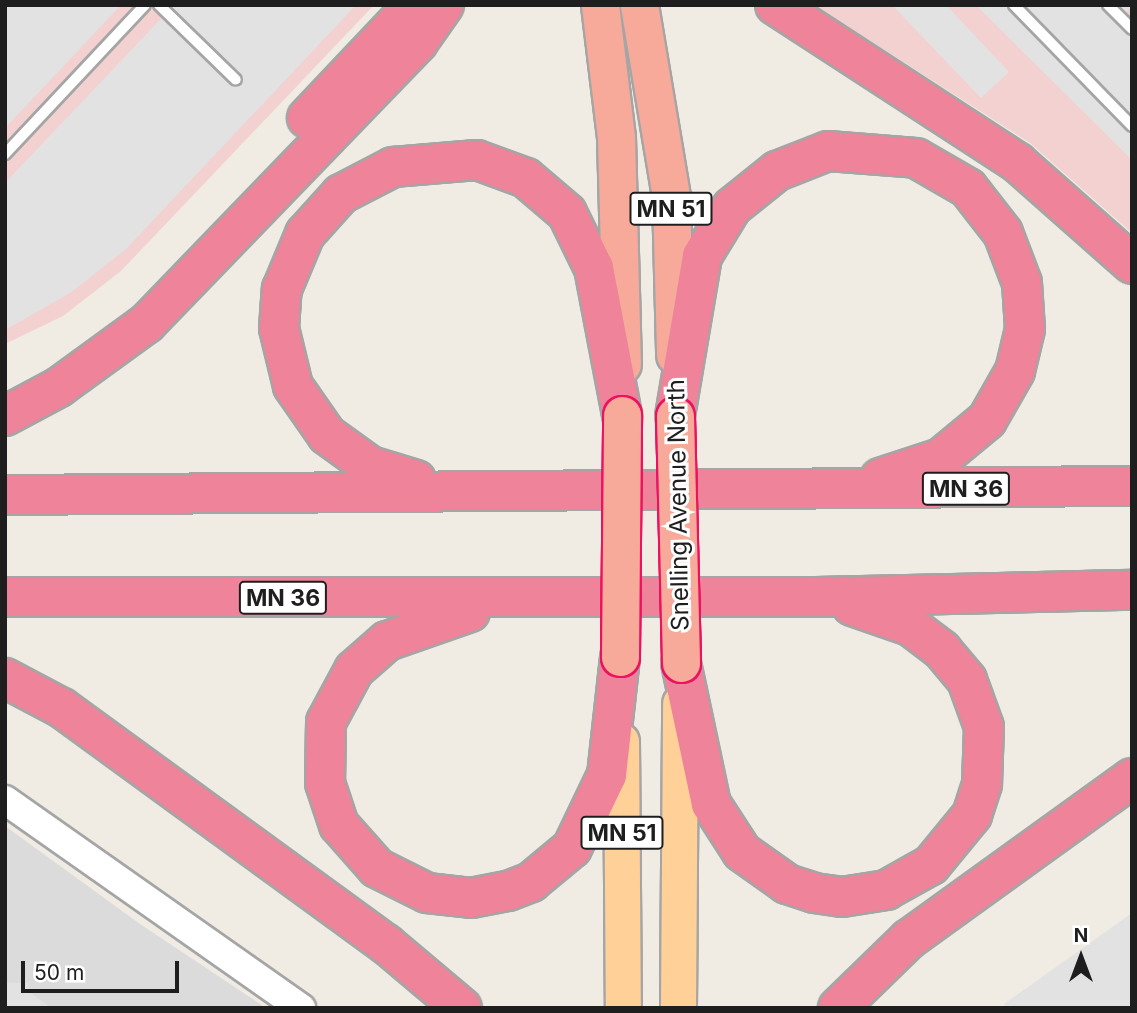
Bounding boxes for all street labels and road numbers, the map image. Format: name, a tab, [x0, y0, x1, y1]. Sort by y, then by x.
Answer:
road number: MN 51	[629, 190, 713, 229]
street label: Snelling Avenue North	[661, 379, 695, 631]
road number: MN 36	[920, 470, 1012, 509]
road number: MN 36	[238, 578, 328, 618]
road number: MN 51	[580, 814, 664, 852]

